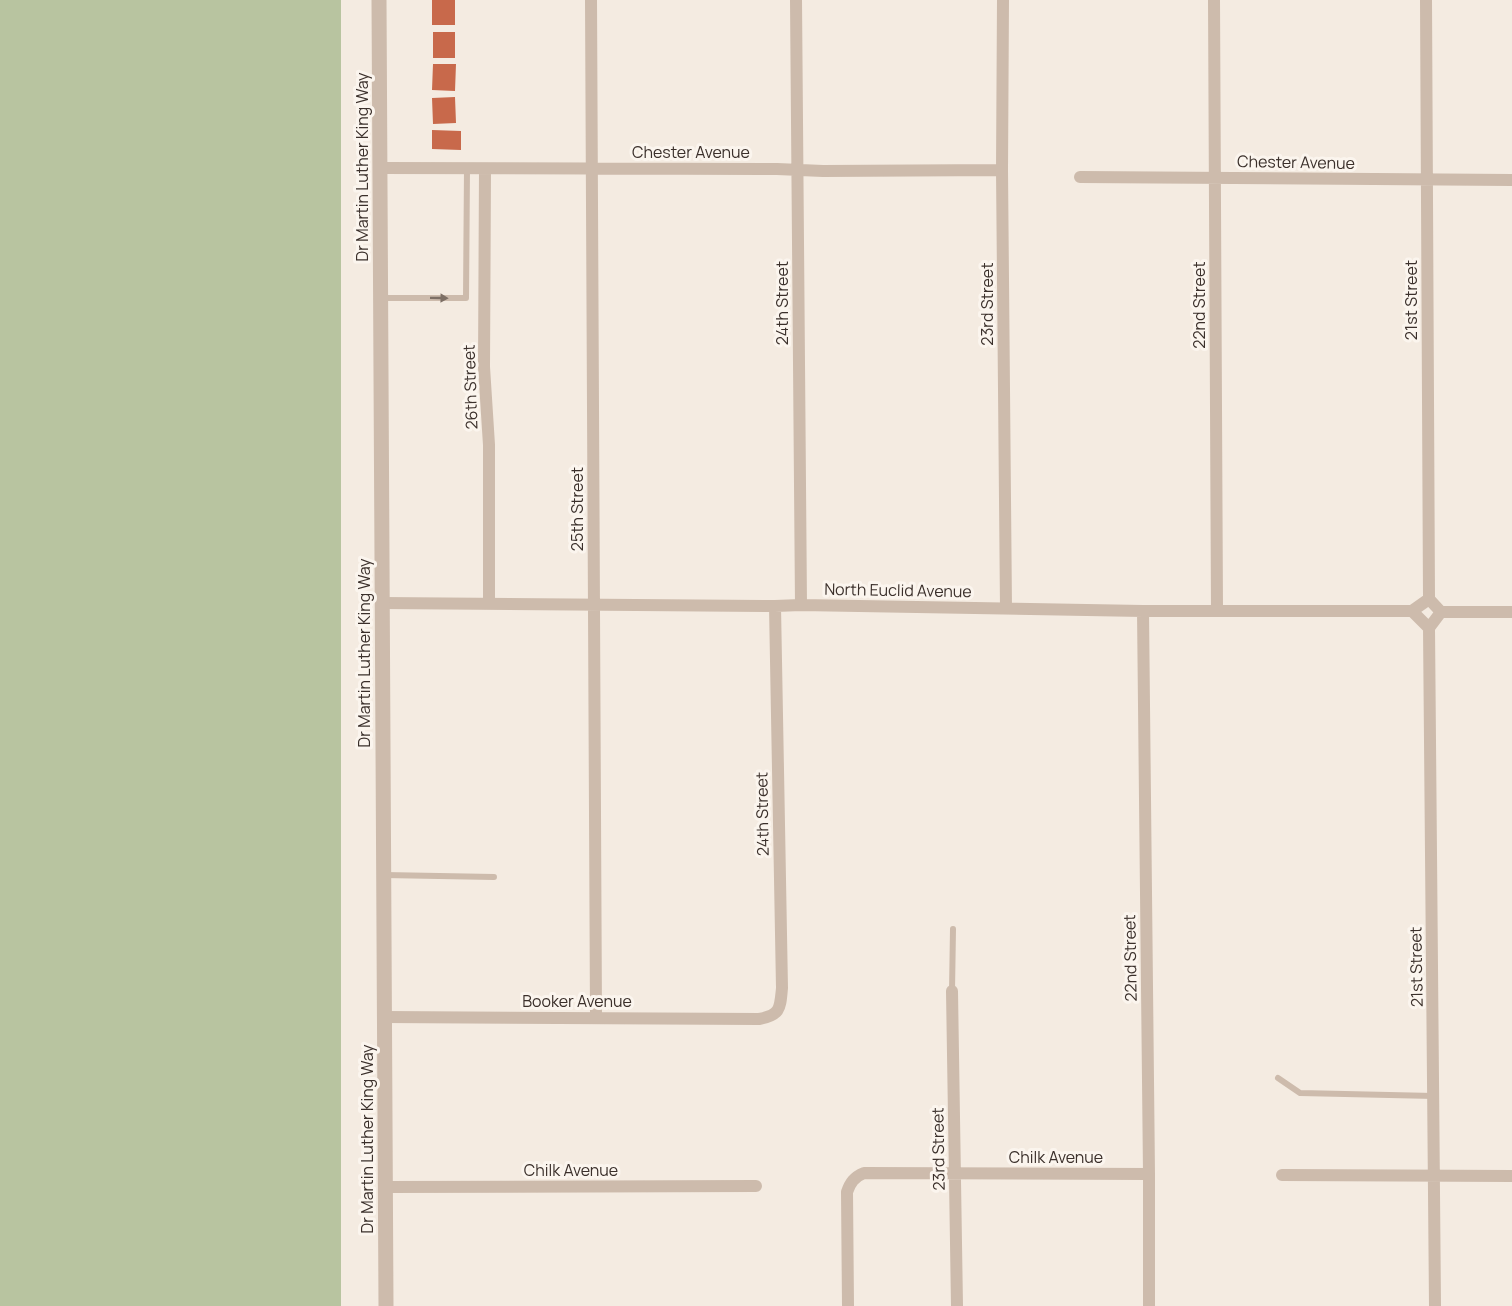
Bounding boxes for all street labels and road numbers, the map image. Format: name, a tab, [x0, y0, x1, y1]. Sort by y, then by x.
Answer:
street label: Dr Martin Luther King Way	[351, 72, 373, 262]
street label: Chester Avenue	[632, 141, 750, 163]
street label: Chester Avenue	[1237, 150, 1355, 174]
street label: 21st Street	[1400, 260, 1422, 340]
street label: 24th Street	[771, 261, 793, 345]
street label: 22nd Street	[1188, 261, 1210, 349]
street label: 23rd Street	[976, 262, 998, 346]
street label: 26th Street	[458, 344, 482, 430]
street label: 25th Street	[566, 467, 588, 551]
street label: Dr Martin Luther King Way	[353, 558, 375, 748]
street label: North Euclid Avenue	[824, 578, 972, 602]
street label: 24th Street	[750, 772, 774, 856]
street label: 22nd Street	[1118, 914, 1142, 1002]
street label: 21st Street	[1404, 927, 1428, 1007]
street label: Booker Avenue	[522, 990, 632, 1012]
street label: Dr Martin Luther King Way	[356, 1044, 378, 1234]
street label: 23rd Street	[926, 1107, 950, 1191]
street label: Chilk Avenue	[1009, 1146, 1103, 1168]
street label: Chilk Avenue	[524, 1159, 618, 1181]

